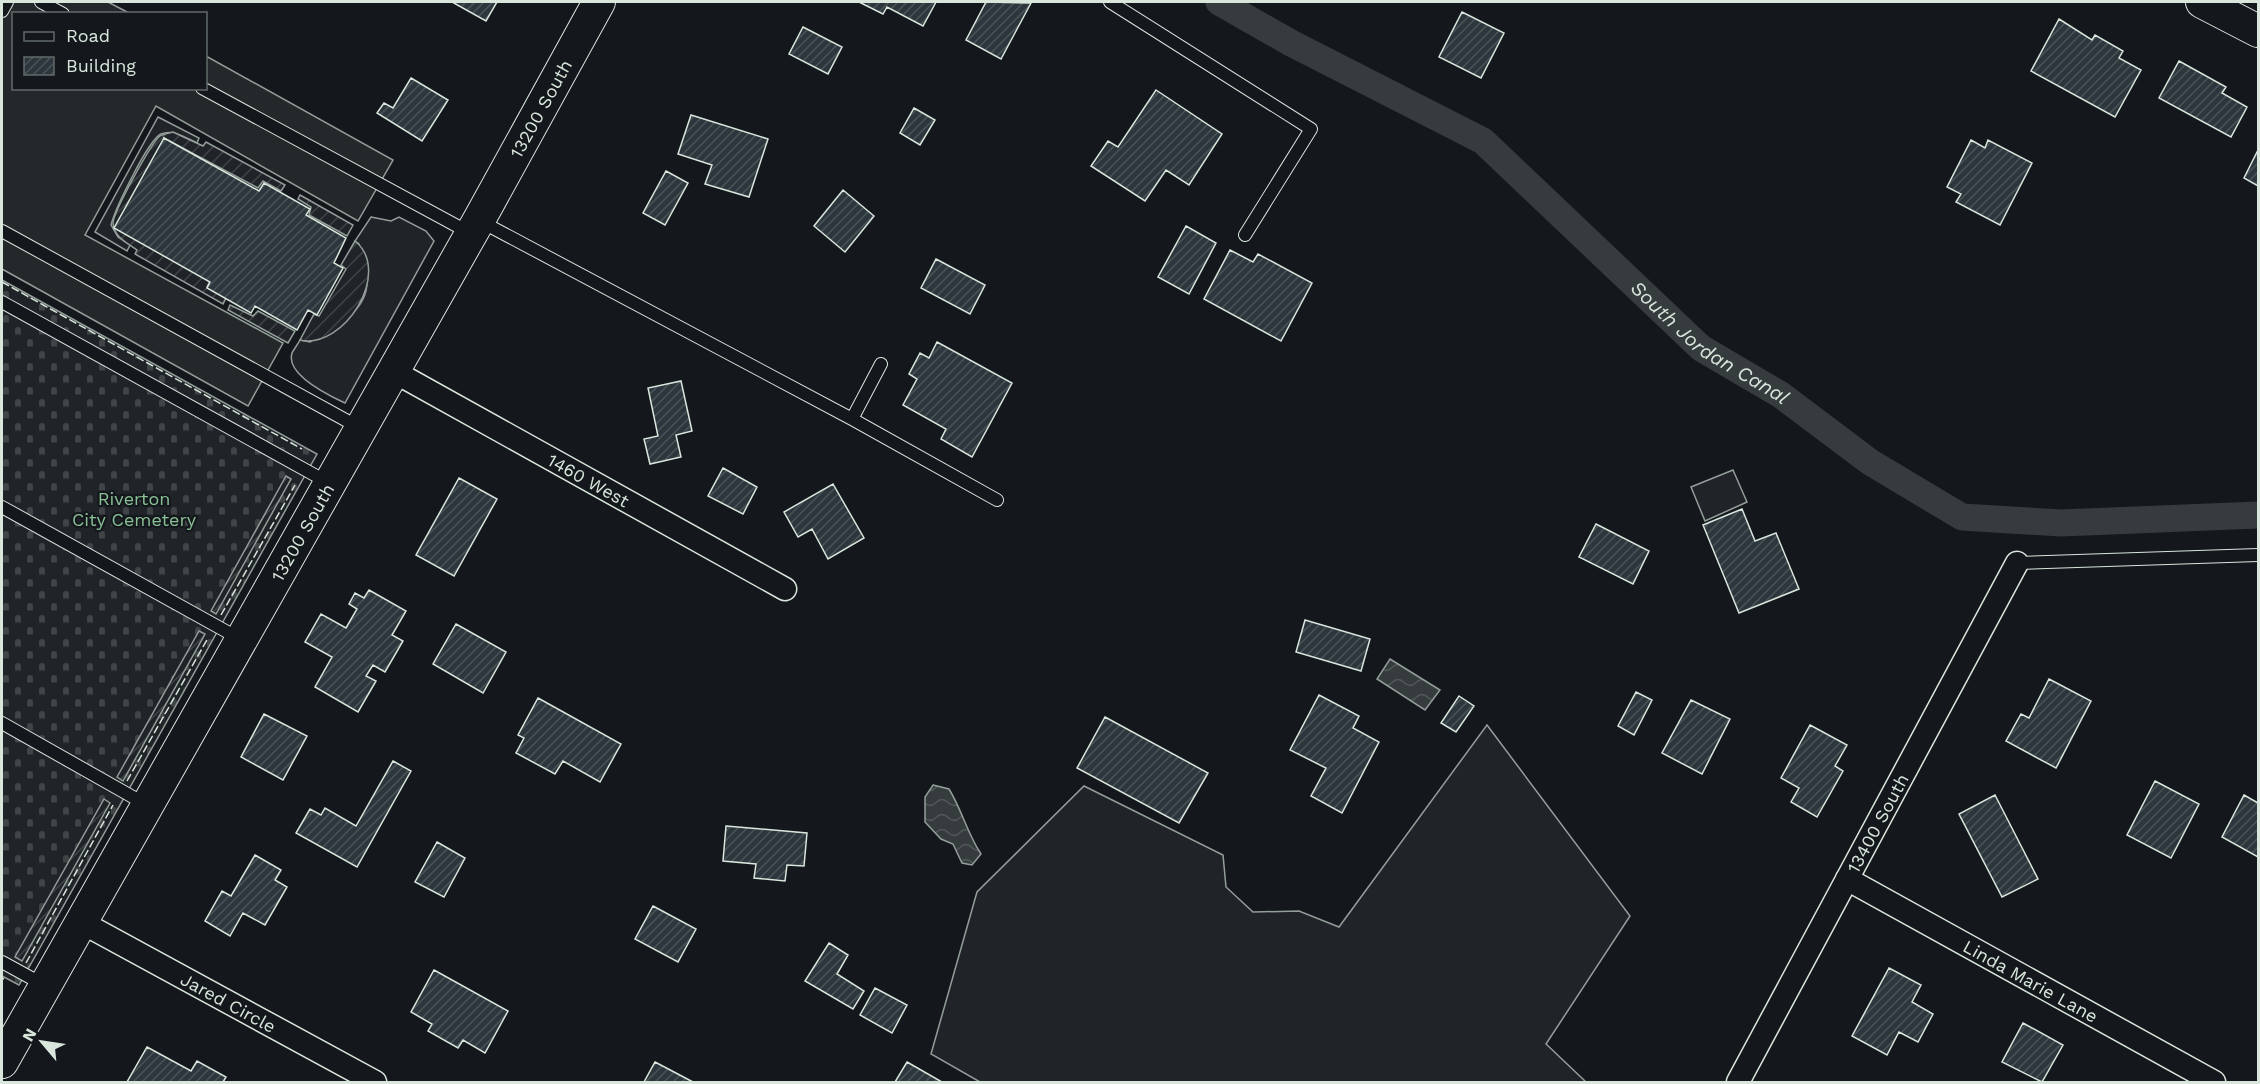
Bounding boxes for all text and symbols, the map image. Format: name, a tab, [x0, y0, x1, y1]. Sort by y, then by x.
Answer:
legend	[12, 12, 207, 90]
text: Road	[66, 25, 110, 46]
text: Building	[66, 55, 136, 76]
street label: 13200 South	[505, 56, 576, 161]
water label: South Jordan Canal	[1626, 276, 1794, 409]
street label: 1460 West	[544, 449, 634, 511]
street label: 13200 South	[266, 480, 338, 585]
park label: Riverton City Cemetery	[72, 488, 197, 530]
street label: 13400 South	[1842, 770, 1912, 876]
street label: Linda Marie Lane	[1960, 935, 2102, 1026]
street label: Jared Circle	[177, 968, 280, 1037]
north arrow	[12, 1012, 72, 1072]
text: N	[18, 1025, 41, 1045]

